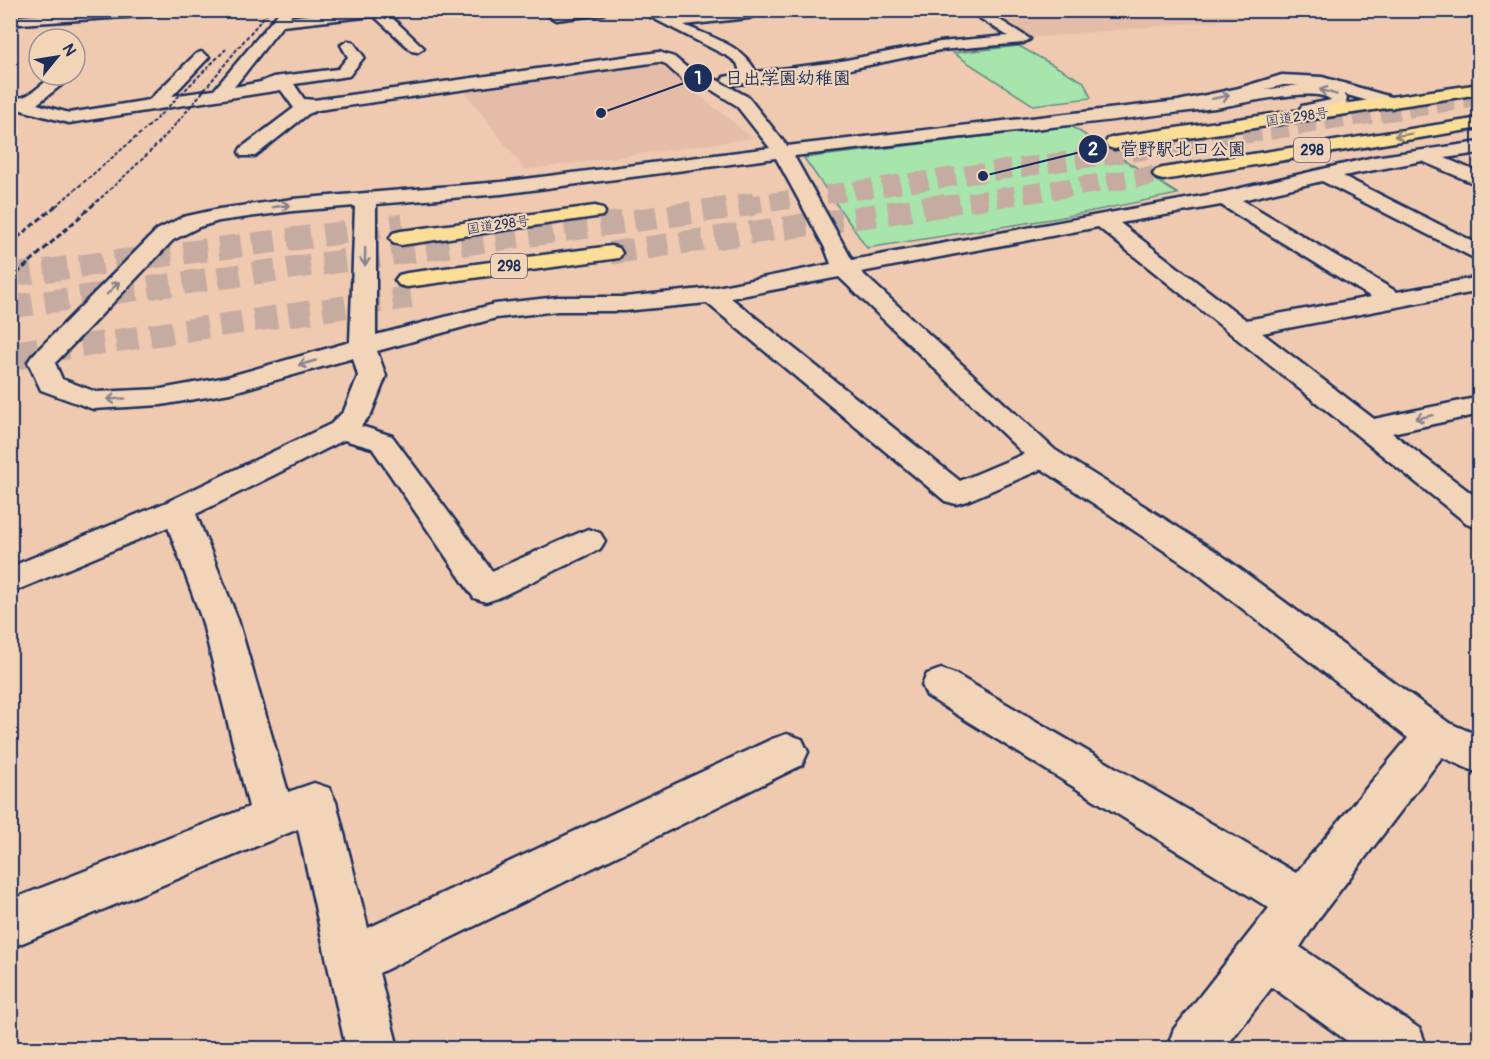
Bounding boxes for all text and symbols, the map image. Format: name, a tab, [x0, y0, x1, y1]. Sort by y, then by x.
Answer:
north arrow	[27, 27, 87, 87]
text: N	[58, 40, 81, 60]
callout: 日出学園幼稚園	[683, 60, 863, 96]
text: 1	[694, 67, 702, 90]
text: 日出学園幼稚園	[725, 67, 851, 90]
one-way arrow	[1318, 86, 1337, 97]
one-way arrow	[1211, 91, 1230, 102]
street label: 国道298号	[1264, 104, 1330, 130]
one-way arrow	[1394, 130, 1413, 141]
callout: 菅野駅北口公園	[1078, 131, 1258, 167]
text: 2	[1088, 138, 1098, 161]
text: 菅野駅北口公園	[1120, 138, 1246, 161]
road number: 298	[1294, 138, 1330, 162]
one-way arrow	[270, 201, 290, 212]
street label: 国道298号	[465, 212, 531, 238]
one-way arrow	[359, 247, 371, 267]
road number: 298	[491, 254, 527, 278]
one-way arrow	[105, 281, 120, 296]
one-way arrow	[298, 358, 317, 369]
one-way arrow	[106, 394, 126, 405]
one-way arrow	[1415, 412, 1434, 423]

